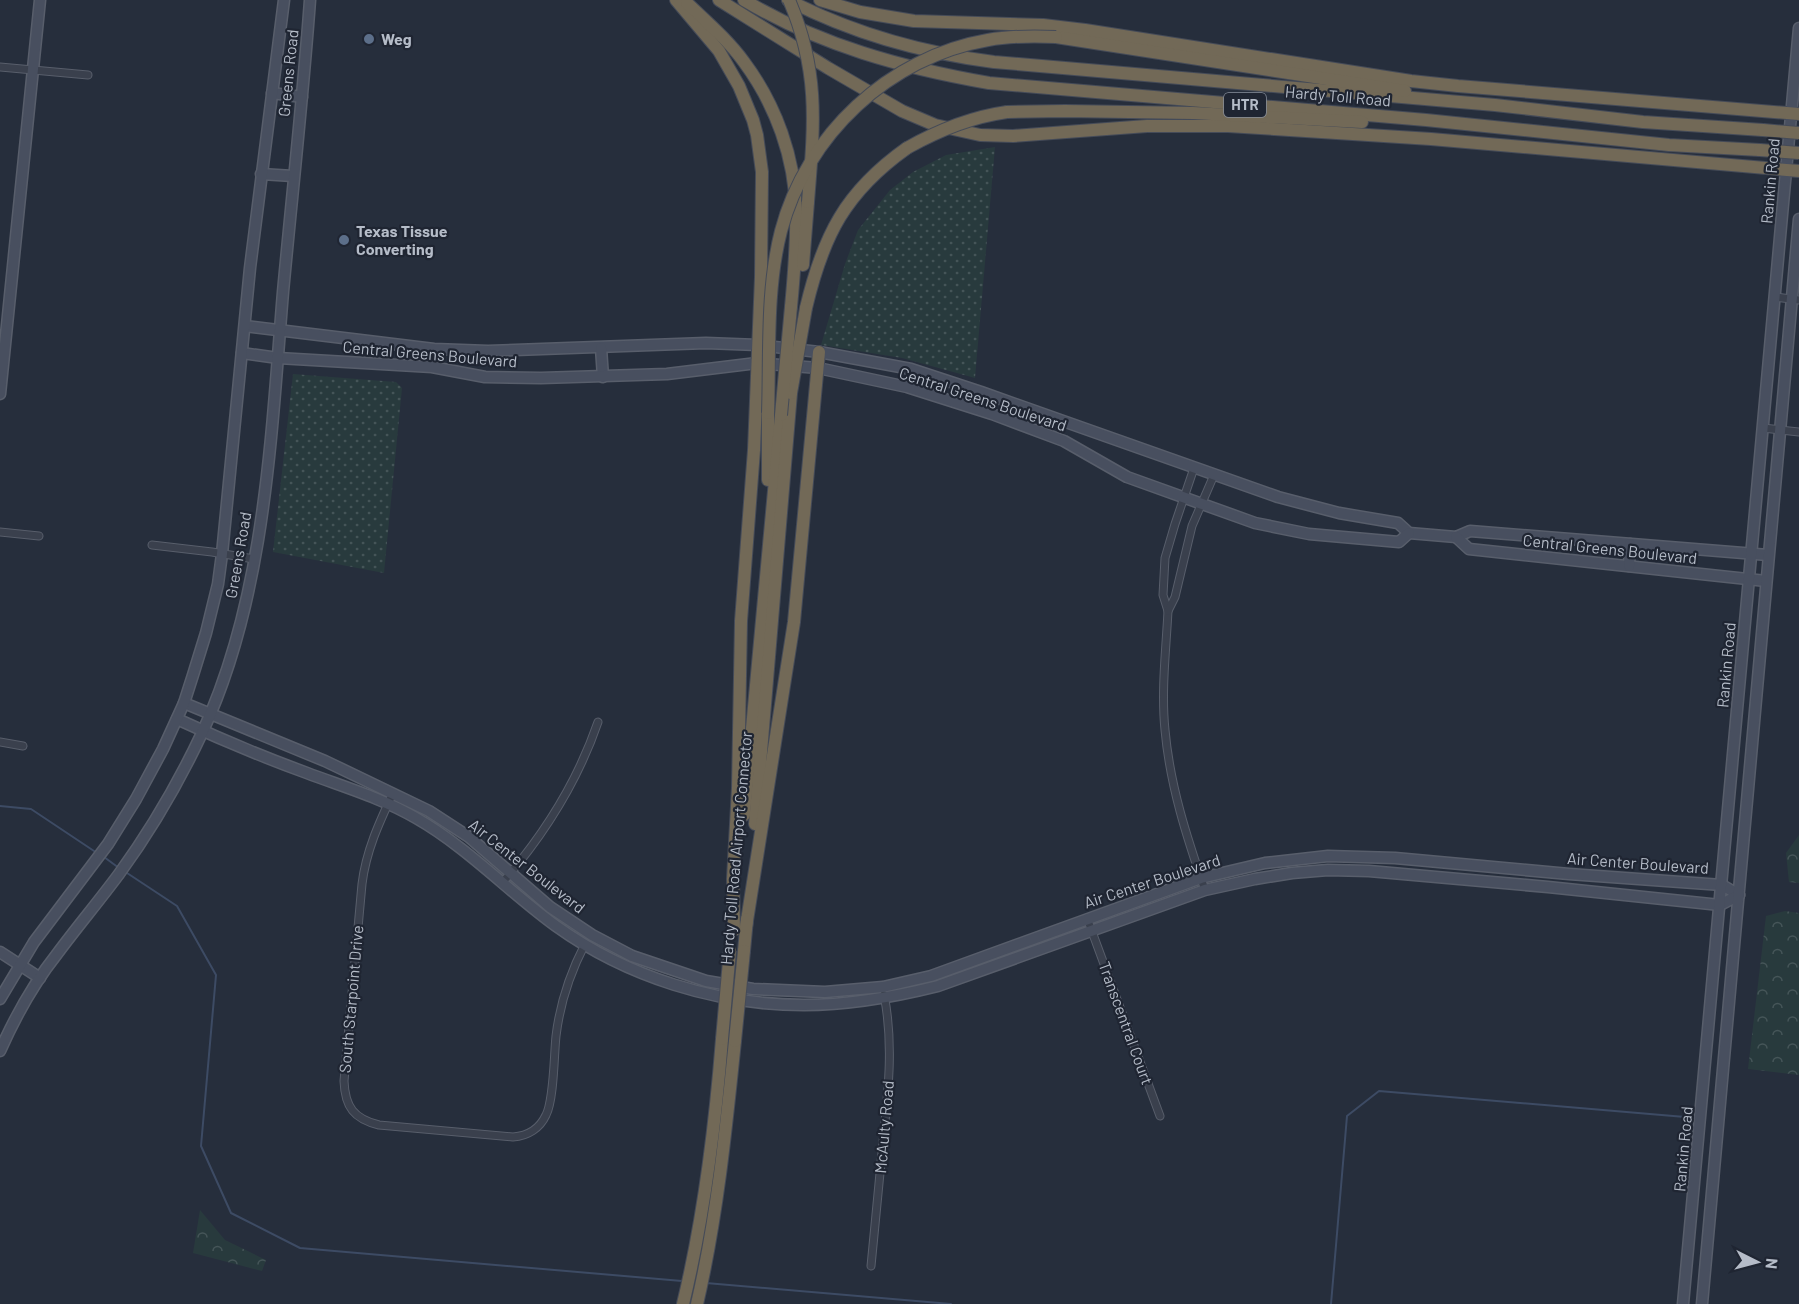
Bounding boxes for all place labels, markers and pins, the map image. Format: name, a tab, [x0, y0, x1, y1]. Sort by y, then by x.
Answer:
place label: Weg	[381, 29, 412, 48]
marker: Weg	[362, 32, 376, 46]
place label: Texas Tissue Converting	[356, 221, 448, 258]
marker: Texas Tissue Converting	[337, 233, 351, 247]

